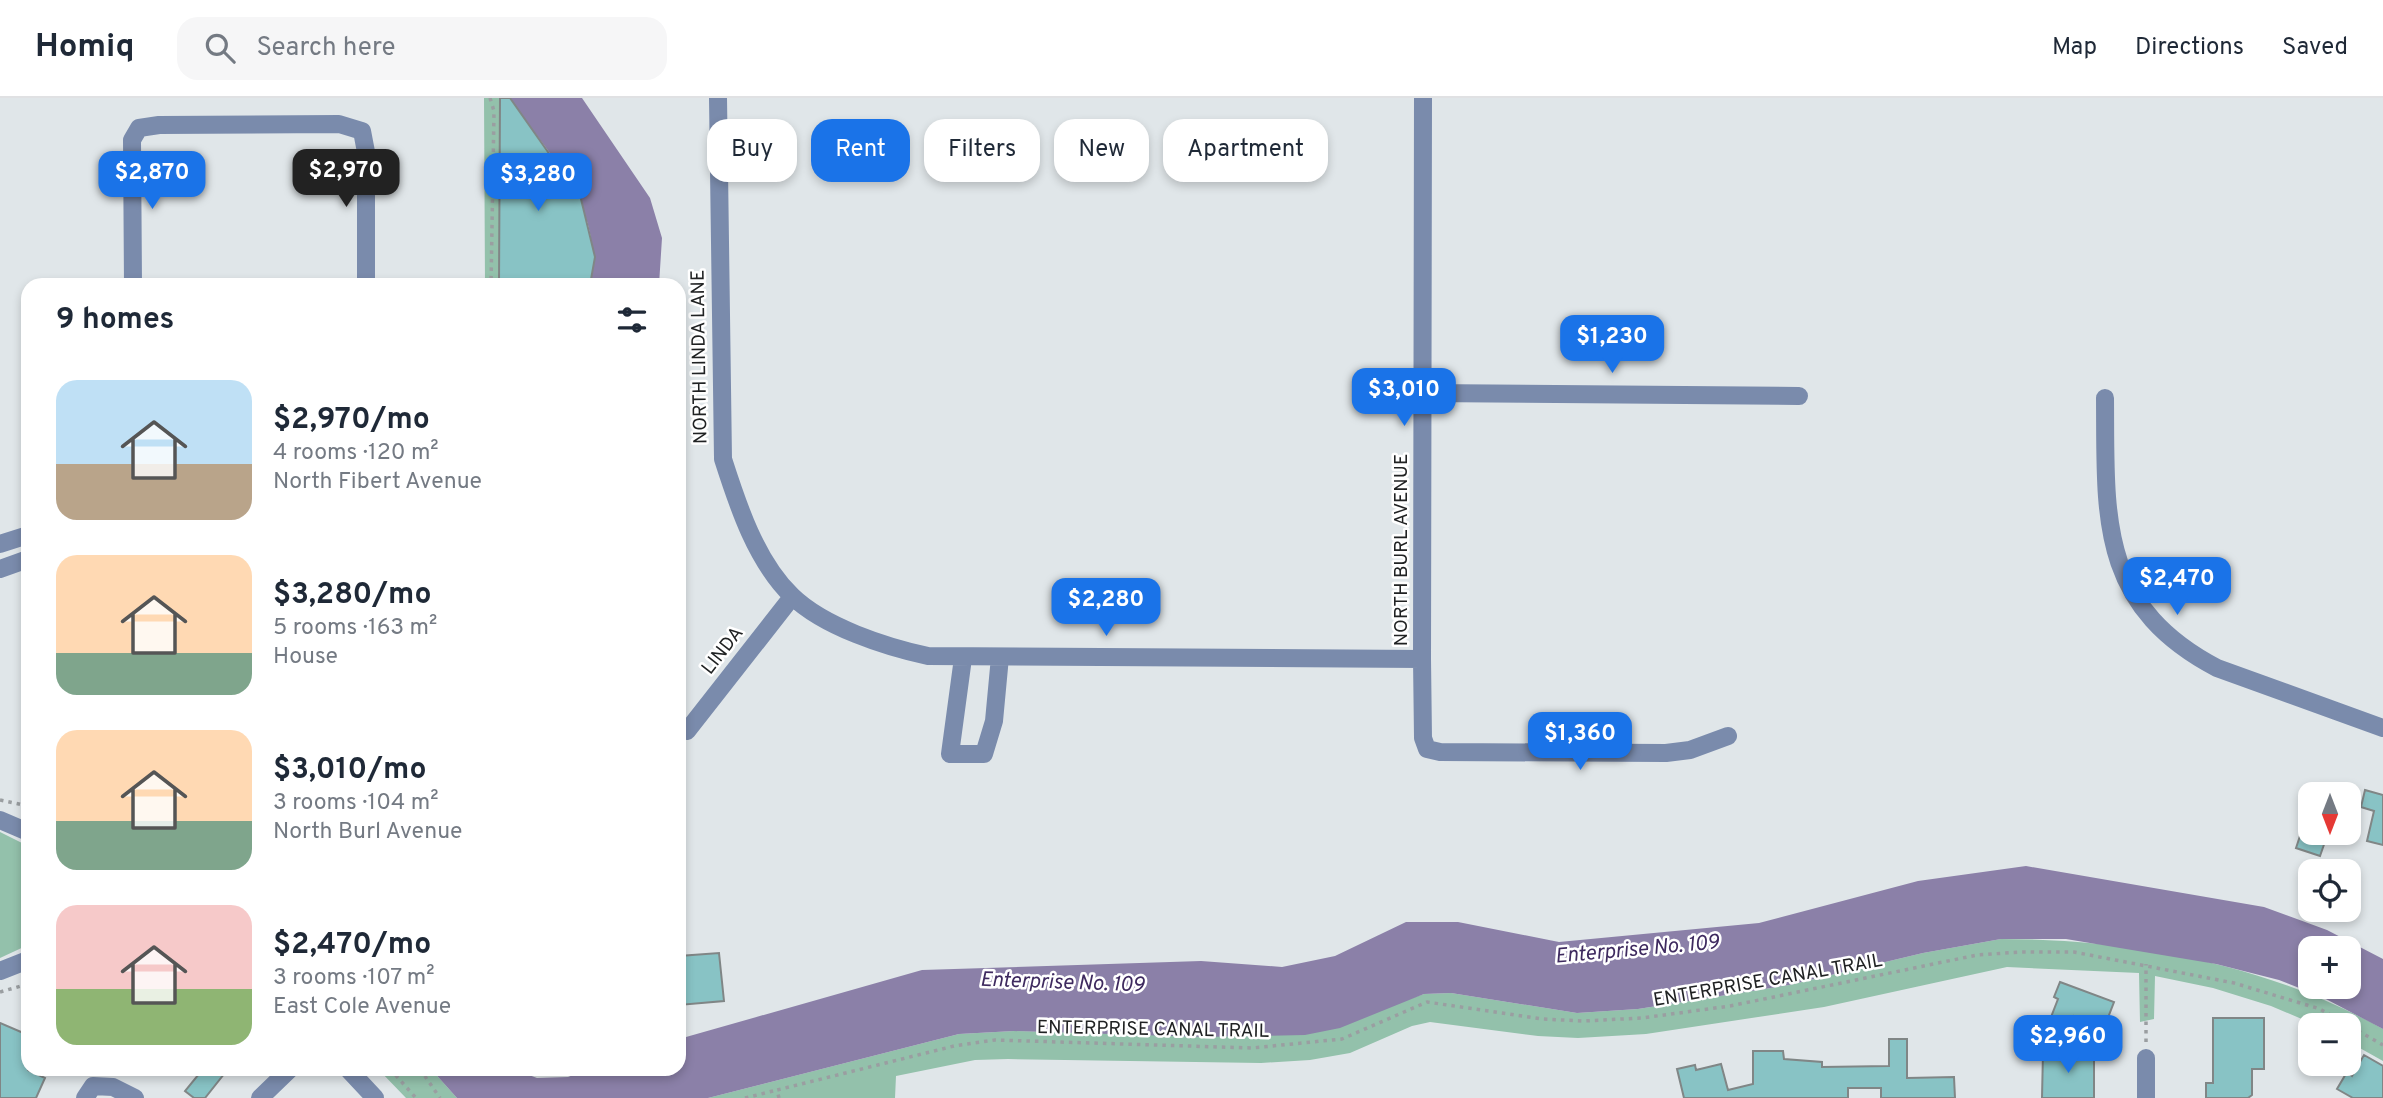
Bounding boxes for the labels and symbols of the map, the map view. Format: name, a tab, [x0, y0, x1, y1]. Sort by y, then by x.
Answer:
pin: $2,970	[289, 150, 403, 209]
pin: $2,870	[95, 152, 209, 211]
pin: $3,280	[481, 153, 595, 213]
street label: NORTH LINDA LANE	[686, 270, 714, 444]
pin: $1,230	[1555, 316, 1669, 375]
pin: $3,010	[1347, 368, 1461, 428]
street label: NORTH BURL AVENUE	[1390, 454, 1414, 646]
pin: $2,470	[2120, 558, 2234, 617]
pin: $2,280	[1049, 578, 1163, 638]
street label: LINDA	[697, 622, 749, 680]
pin: $1,360	[1523, 712, 1637, 772]
north arrow	[2298, 782, 2361, 845]
water label: Enterprise No. 109	[1554, 929, 1721, 971]
street label: ENTERPRISE CANAL TRAIL	[1652, 949, 1885, 1013]
water label: Enterprise No. 109	[979, 967, 1146, 999]
street label: ENTERPRISE CANAL TRAIL	[1037, 1016, 1270, 1044]
pin: $2,960	[2011, 1016, 2125, 1075]

